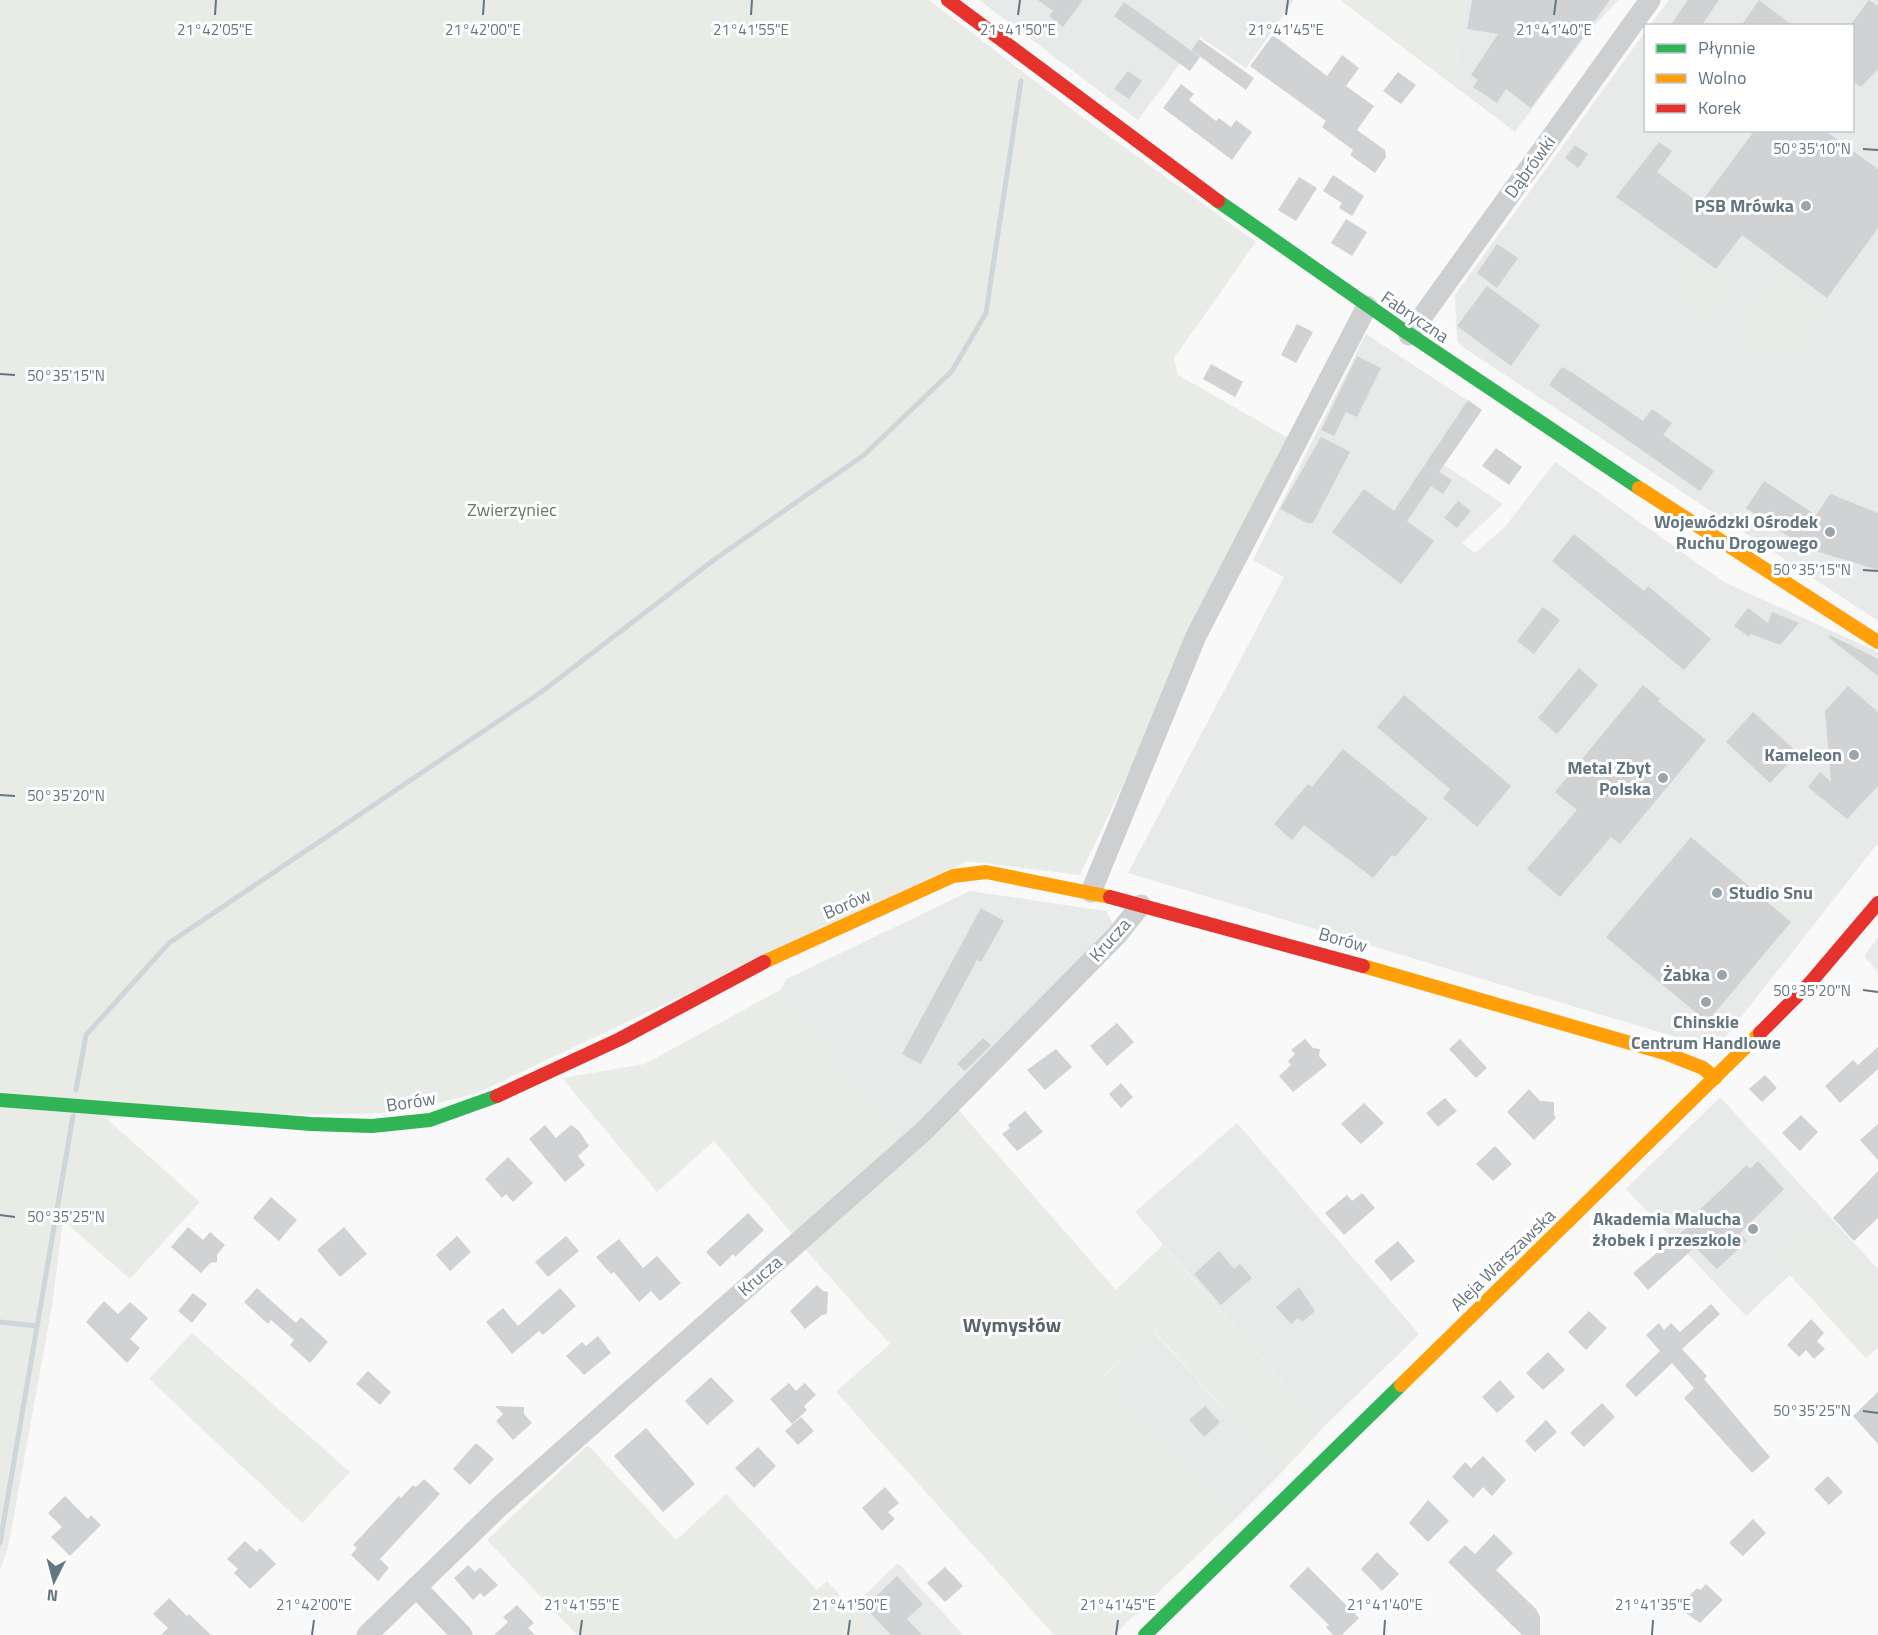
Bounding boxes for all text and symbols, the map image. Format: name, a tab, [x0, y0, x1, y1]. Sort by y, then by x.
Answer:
text: 21°42'05"E	[177, 18, 253, 41]
text: 21°42'00"E	[445, 18, 521, 41]
text: 21°41'55"E	[713, 18, 789, 41]
text: 21°41'50"E	[980, 18, 1056, 41]
text: 21°41'45"E	[1248, 18, 1324, 41]
text: 21°41'40"E	[1516, 18, 1592, 41]
legend	[1644, 24, 1854, 132]
text: Płynnie	[1698, 34, 1755, 61]
text: Wolno	[1698, 64, 1746, 91]
text: Korek	[1698, 94, 1742, 121]
street label: Dąbrówki	[1498, 130, 1562, 204]
text: 50°35'10"N	[1773, 137, 1851, 160]
place label: PSB Mrówka	[1695, 192, 1794, 219]
marker: PSB Mrówka	[1799, 199, 1813, 213]
street label: Fabryczna	[1376, 284, 1455, 349]
text: 50°35'15"N	[27, 364, 105, 387]
park label: Zwierzyniec	[467, 496, 557, 523]
place label: Wojewódzki Ośrodek Ruchu Drogowego	[1654, 508, 1819, 556]
marker: Wojewódzki Ośrodek Ruchu Drogowego	[1823, 525, 1837, 539]
text: 50°35'15"N	[1773, 558, 1851, 581]
place label: Kameleon	[1764, 741, 1842, 768]
marker: Kameleon	[1847, 748, 1861, 762]
place label: Metal Zbyt Polska	[1567, 754, 1651, 802]
marker: Metal Zbyt Polska	[1656, 771, 1670, 785]
text: 50°35'20"N	[27, 784, 105, 807]
place label: Studio Snu	[1729, 879, 1813, 906]
street label: Borów	[819, 881, 875, 926]
marker: Studio Snu	[1710, 886, 1724, 900]
street label: Krucza	[1083, 912, 1137, 968]
street label: Borów	[1315, 920, 1371, 959]
place label: Żabka	[1663, 961, 1710, 988]
marker: Żabka	[1715, 968, 1729, 982]
text: 50°35'20"N	[1773, 979, 1851, 1002]
marker: Chinskie Centrum Handlowe	[1699, 995, 1713, 1009]
place label: Chinskie Centrum Handlowe	[1631, 1008, 1781, 1056]
street label: Borów	[384, 1084, 438, 1119]
street label: Aleja Warszawska	[1444, 1202, 1561, 1317]
text: 50°35'25"N	[27, 1205, 105, 1228]
place label: Akademia Malucha żłobek i przeszkole	[1592, 1205, 1741, 1253]
marker: Akademia Malucha żłobek i przeszkole	[1746, 1222, 1760, 1236]
street label: Krucza	[732, 1249, 788, 1303]
district label: Wymysłów	[963, 1309, 1061, 1340]
text: 50°35'25"N	[1773, 1399, 1851, 1422]
north arrow	[24, 1551, 84, 1611]
text: N	[46, 1583, 59, 1608]
text: 21°42'00"E	[276, 1593, 352, 1616]
text: 21°41'55"E	[544, 1593, 620, 1616]
text: 21°41'50"E	[812, 1593, 888, 1616]
text: 21°41'45"E	[1080, 1593, 1156, 1616]
text: 21°41'40"E	[1347, 1593, 1423, 1616]
text: 21°41'35"E	[1615, 1593, 1691, 1616]

